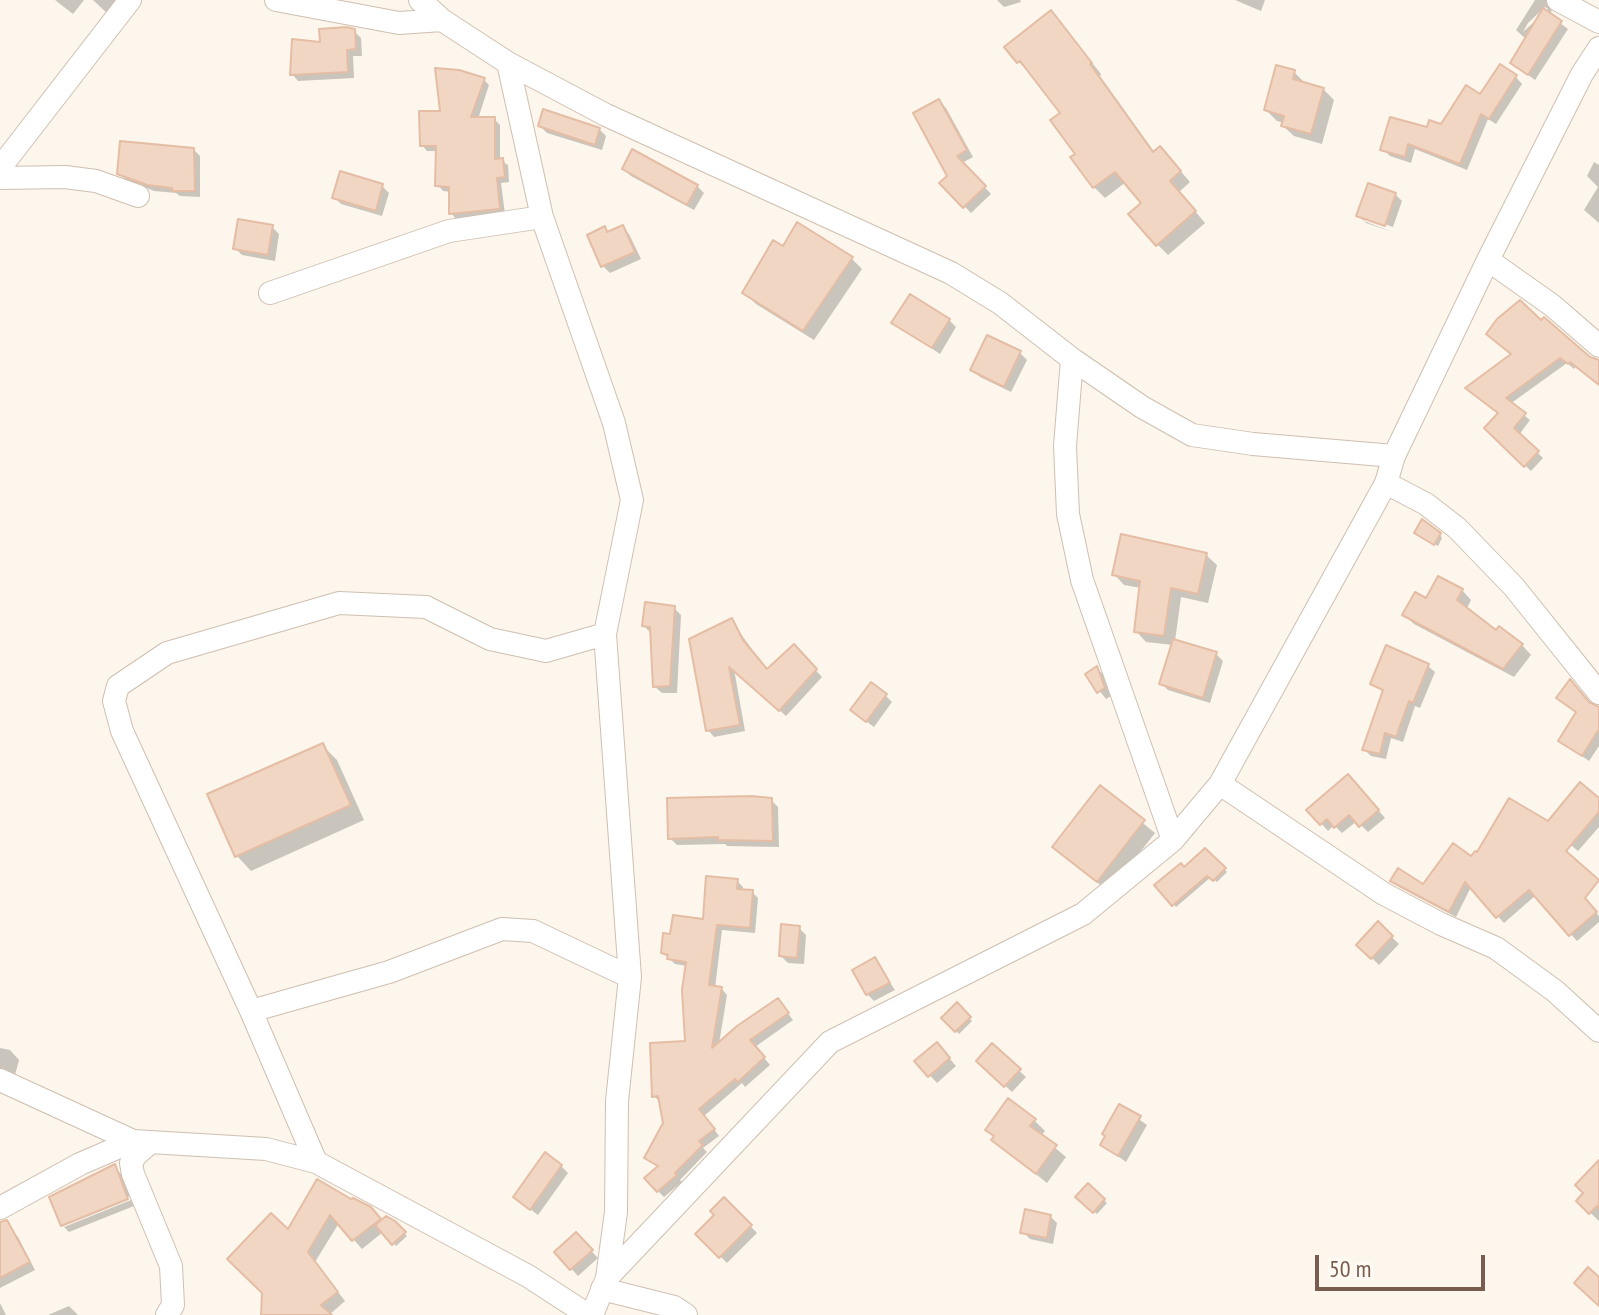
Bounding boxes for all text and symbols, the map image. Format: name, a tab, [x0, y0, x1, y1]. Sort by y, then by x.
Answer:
scale bar	[1319, 1239, 1489, 1289]
text: 50 m	[1329, 1253, 1371, 1284]

